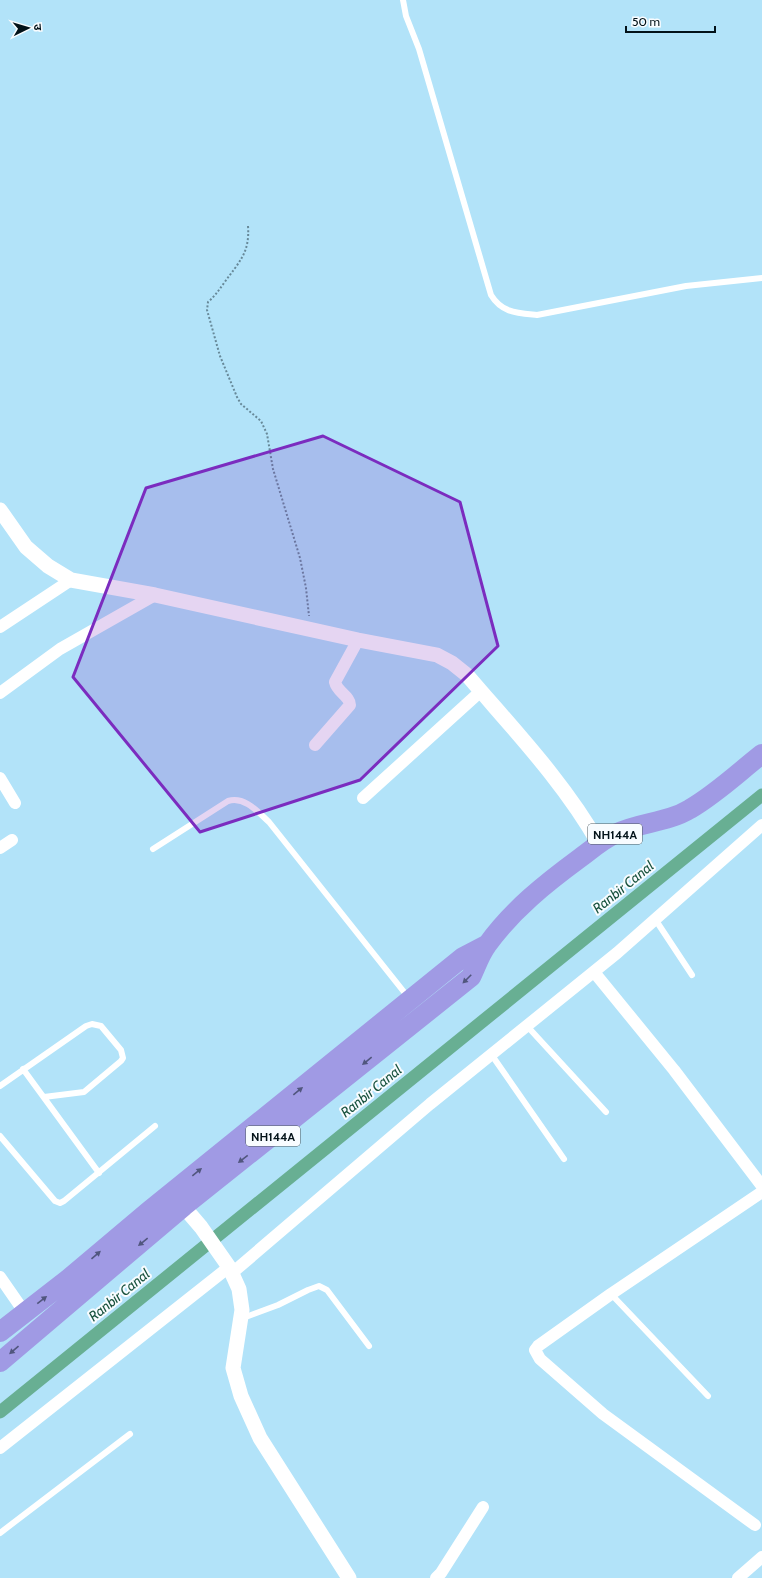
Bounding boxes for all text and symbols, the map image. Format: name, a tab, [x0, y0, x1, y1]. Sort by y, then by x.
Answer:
north arrow	[8, 8, 48, 48]
scale bar	[626, 8, 715, 34]
text: 50 m	[632, 14, 660, 29]
text: उ	[31, 23, 45, 32]
road number: NH144A	[588, 824, 642, 844]
water label: Ranbir Canal	[589, 856, 658, 917]
one-way arrow	[462, 974, 472, 984]
one-way arrow	[361, 1057, 372, 1065]
water label: Ranbir Canal	[337, 1060, 406, 1121]
one-way arrow	[292, 1086, 303, 1095]
road number: NH144A	[246, 1126, 300, 1146]
one-way arrow	[238, 1155, 249, 1164]
one-way arrow	[191, 1168, 202, 1177]
one-way arrow	[137, 1237, 148, 1246]
one-way arrow	[92, 1251, 101, 1260]
water label: Ranbir Canal	[85, 1264, 154, 1325]
one-way arrow	[36, 1295, 47, 1304]
one-way arrow	[9, 1345, 19, 1354]

